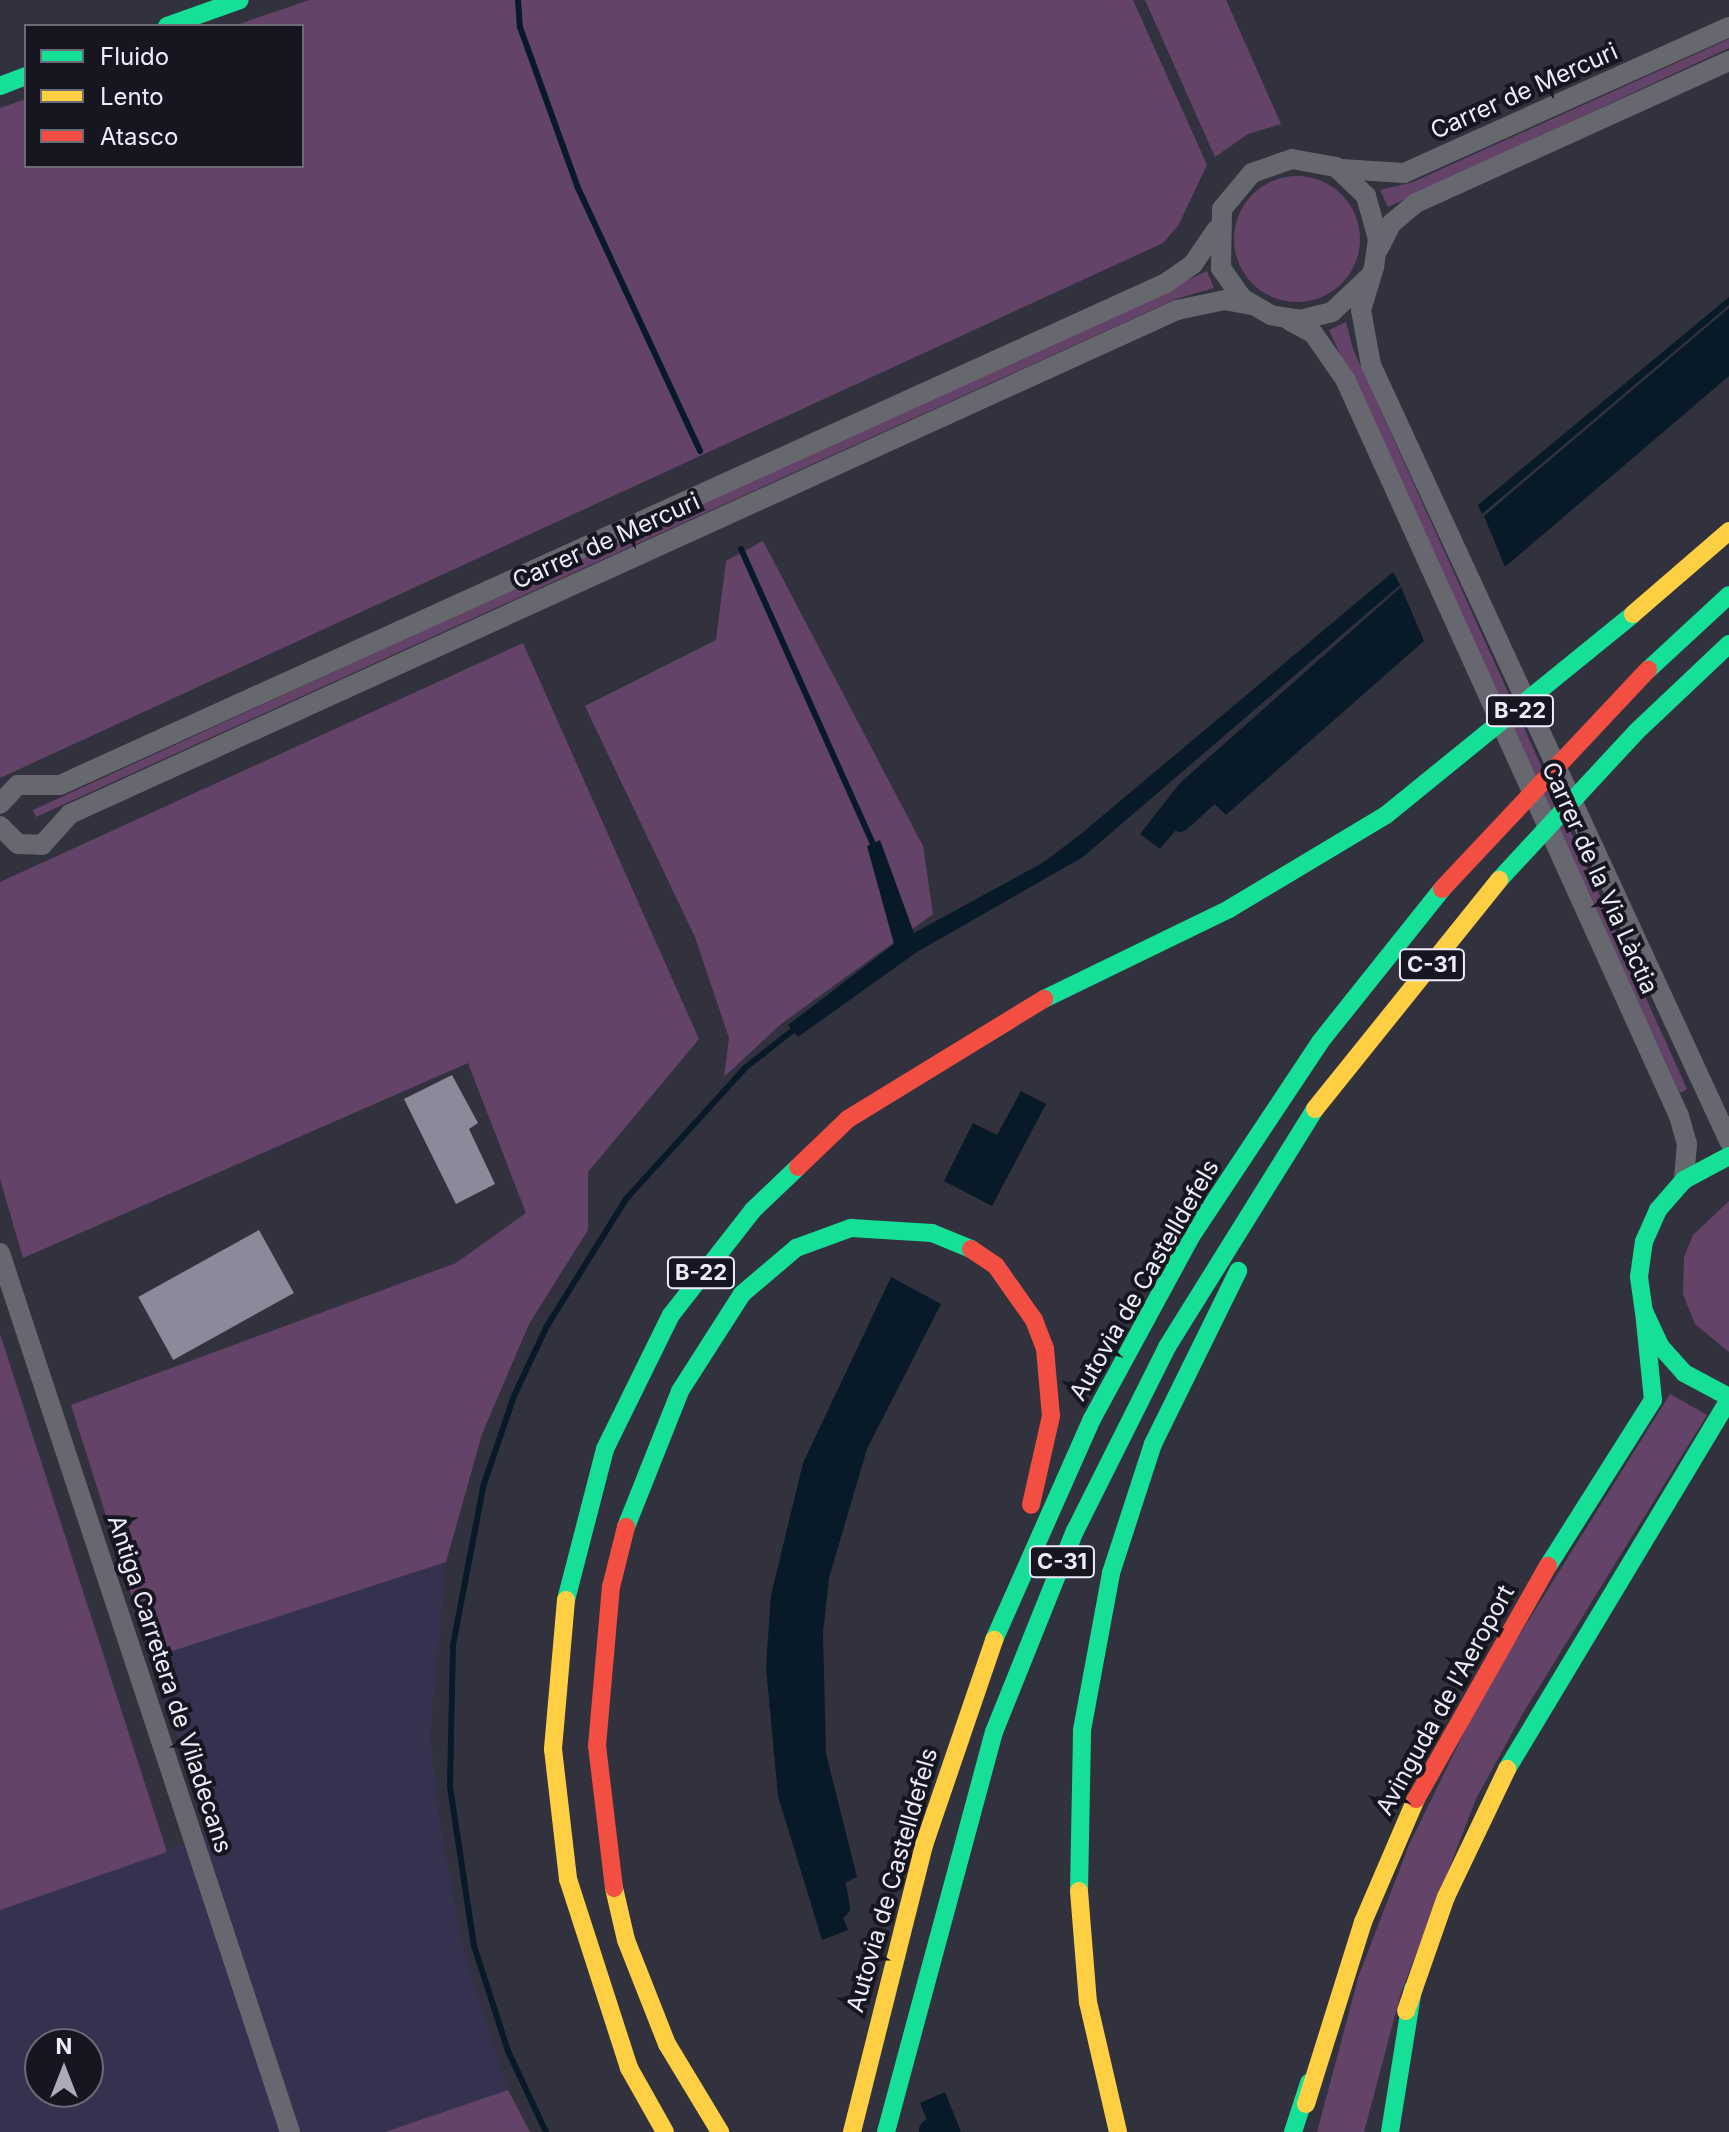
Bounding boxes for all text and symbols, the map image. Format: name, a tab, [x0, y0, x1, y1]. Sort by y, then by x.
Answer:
legend	[24, 24, 304, 168]
street label: Carrer de Mercuri	[1426, 37, 1622, 145]
text: Fluido	[100, 42, 169, 71]
text: Lento	[100, 82, 164, 111]
text: Atasco	[100, 122, 178, 151]
street label: Carrer de Mercuri	[508, 487, 704, 595]
road number: B-22	[1484, 693, 1556, 729]
street label: Carrer de la Via Làctia	[1536, 758, 1664, 998]
road number: C-31	[1398, 947, 1466, 983]
street label: Autovia de Castelldefels	[1063, 1154, 1225, 1406]
road number: B-22	[665, 1255, 737, 1291]
street label: Antiga Carretera de Viladecans	[102, 1512, 238, 1856]
road number: C-31	[1028, 1544, 1096, 1580]
street label: Avinguda de l'Aeroport	[1370, 1580, 1520, 1820]
street label: Autovia de Castelldefels	[840, 1745, 944, 2015]
north arrow	[24, 2028, 104, 2108]
text: N	[56, 2033, 72, 2059]

